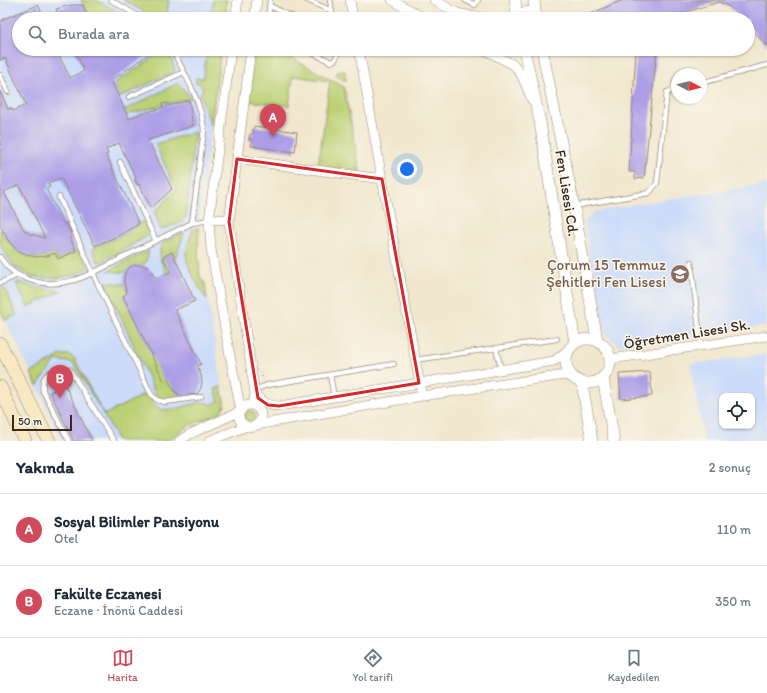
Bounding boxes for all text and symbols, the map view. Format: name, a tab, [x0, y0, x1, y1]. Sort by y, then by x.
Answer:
search box	[12, 12, 755, 56]
icon: search	[26, 23, 48, 45]
text: Burada ara	[58, 25, 130, 43]
north arrow	[671, 68, 707, 104]
pin: A	[260, 104, 286, 137]
street label: Fen Lisesi Cd.	[551, 149, 583, 237]
your location	[397, 159, 417, 179]
place label: Çorum 15 Temmuz Şehitleri Fen Lisesi	[546, 256, 666, 291]
school or university icon: Çorum 15 Temmuz Şehitleri Fen Lisesi	[669, 263, 691, 285]
street label: Öğretmen Lisesi Sk.	[622, 315, 752, 353]
pin: B	[47, 365, 73, 398]
map controls	[719, 393, 755, 429]
button: locate	[719, 393, 755, 429]
scale bar	[12, 413, 72, 432]
text: 50 m	[18, 415, 42, 428]
text: Yakında	[16, 457, 74, 477]
text: 2 sonuç	[709, 460, 751, 475]
text: Sosyal Bilimler Pansiyonu	[54, 513, 219, 531]
text: A	[25, 522, 33, 537]
text: 110 m	[717, 522, 751, 537]
text: Otel	[54, 531, 78, 546]
text: Fakülte Eczanesi	[54, 585, 162, 603]
text: B	[25, 594, 33, 609]
text: 350 m	[715, 594, 751, 609]
text: Eczane · İnönü Caddesi	[54, 603, 183, 618]
tab: Harita	[107, 647, 138, 684]
tab: Yol tarifi	[352, 647, 393, 684]
tab: Kaydedilen	[608, 647, 660, 684]

